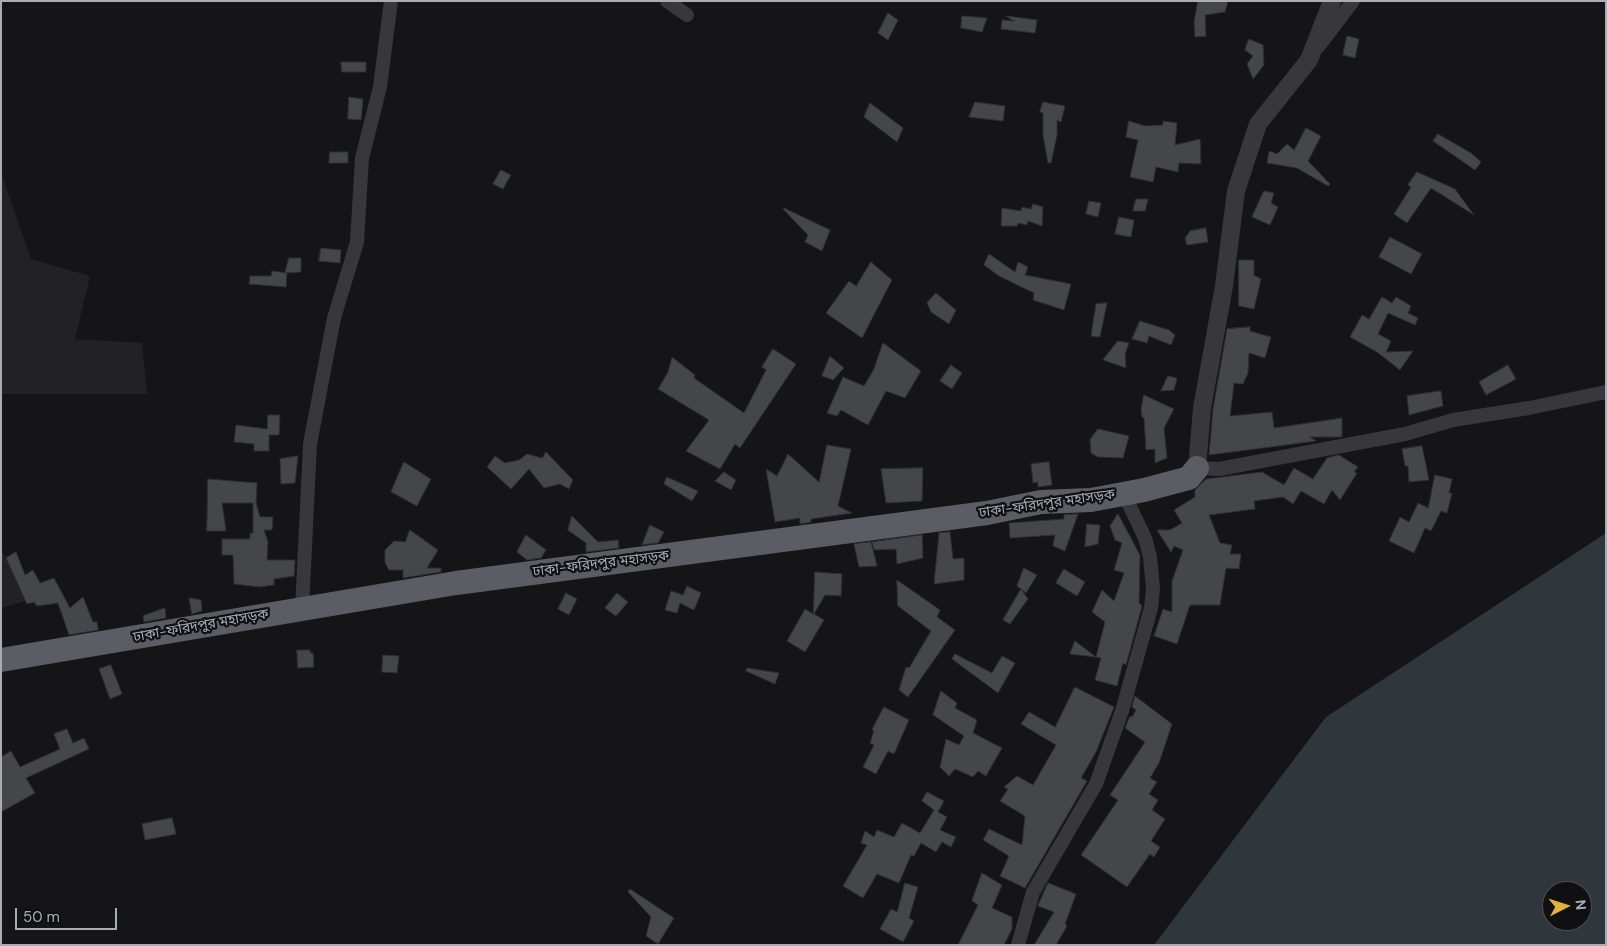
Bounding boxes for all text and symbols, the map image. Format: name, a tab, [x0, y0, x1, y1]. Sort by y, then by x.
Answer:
street label: ঢাকা-ফরিদপুর মহাসড়ক	[978, 486, 1116, 522]
street label: ঢাকা-ফরিদপুর মহাসড়ক	[532, 547, 670, 581]
street label: ঢাকা-ফরিদপুর মহাসড়ক	[132, 606, 270, 646]
north arrow	[1542, 881, 1592, 931]
scale bar	[18, 898, 120, 930]
text: N	[1572, 899, 1590, 911]
text: 50 m	[23, 907, 60, 927]

